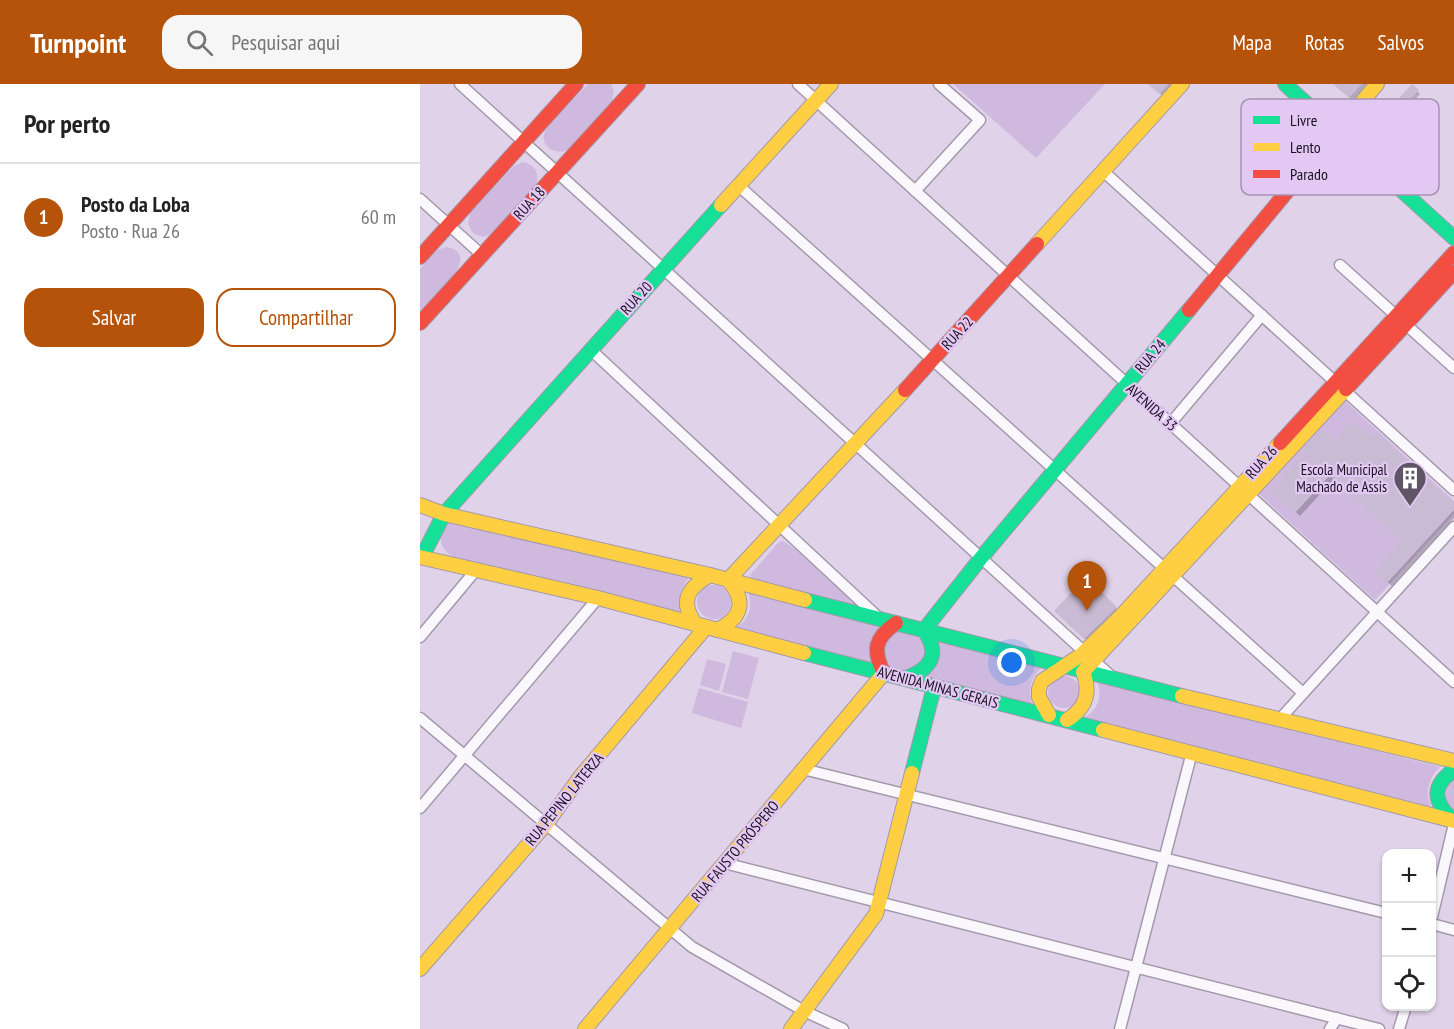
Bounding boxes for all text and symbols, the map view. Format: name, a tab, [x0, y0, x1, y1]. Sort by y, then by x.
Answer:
search box	[162, 15, 582, 69]
text: Turnpoint	[30, 24, 126, 61]
icon: search	[183, 26, 216, 59]
text: Pesquisar aqui	[231, 28, 340, 56]
text: Mapa	[1232, 29, 1272, 56]
text: Rotas	[1305, 29, 1344, 56]
text: Salvos	[1377, 29, 1424, 56]
legend	[1241, 99, 1439, 195]
text: Por perto	[24, 107, 110, 140]
text: Livre	[1290, 110, 1317, 130]
text: Lento	[1290, 137, 1321, 157]
text: Parado	[1290, 164, 1328, 184]
street label: RUA 18	[509, 182, 549, 224]
text: Posto da Loba	[81, 190, 190, 218]
text: 1	[39, 204, 48, 230]
text: 60 m	[361, 204, 396, 230]
text: Posto · Rua 26	[81, 218, 180, 244]
street label: RUA 20	[616, 277, 656, 319]
button: Salvar	[24, 288, 204, 347]
button: Compartilhar	[216, 288, 396, 347]
street label: RUA 22	[937, 312, 977, 354]
street label: RUA 24	[1130, 335, 1170, 377]
street label: AVENIDA 33	[1122, 379, 1182, 435]
street label: RUA 26	[1241, 441, 1281, 483]
place label: Escola Municipal Machado de Assis	[1296, 460, 1388, 496]
building icon: Escola Municipal Machado de Assis	[1392, 460, 1428, 507]
pin: 1	[1068, 562, 1106, 611]
your location	[997, 648, 1026, 677]
street label: AVENIDA MINAS GERAIS	[876, 662, 1000, 712]
street label: RUA PEPINO LATERZA	[521, 748, 608, 849]
street label: RUA FAUSTO PRÓSPERO	[687, 797, 783, 905]
map controls	[1382, 849, 1436, 1011]
button: +	[1382, 849, 1436, 903]
button: −	[1382, 903, 1436, 957]
button: locate	[1382, 957, 1436, 1011]

